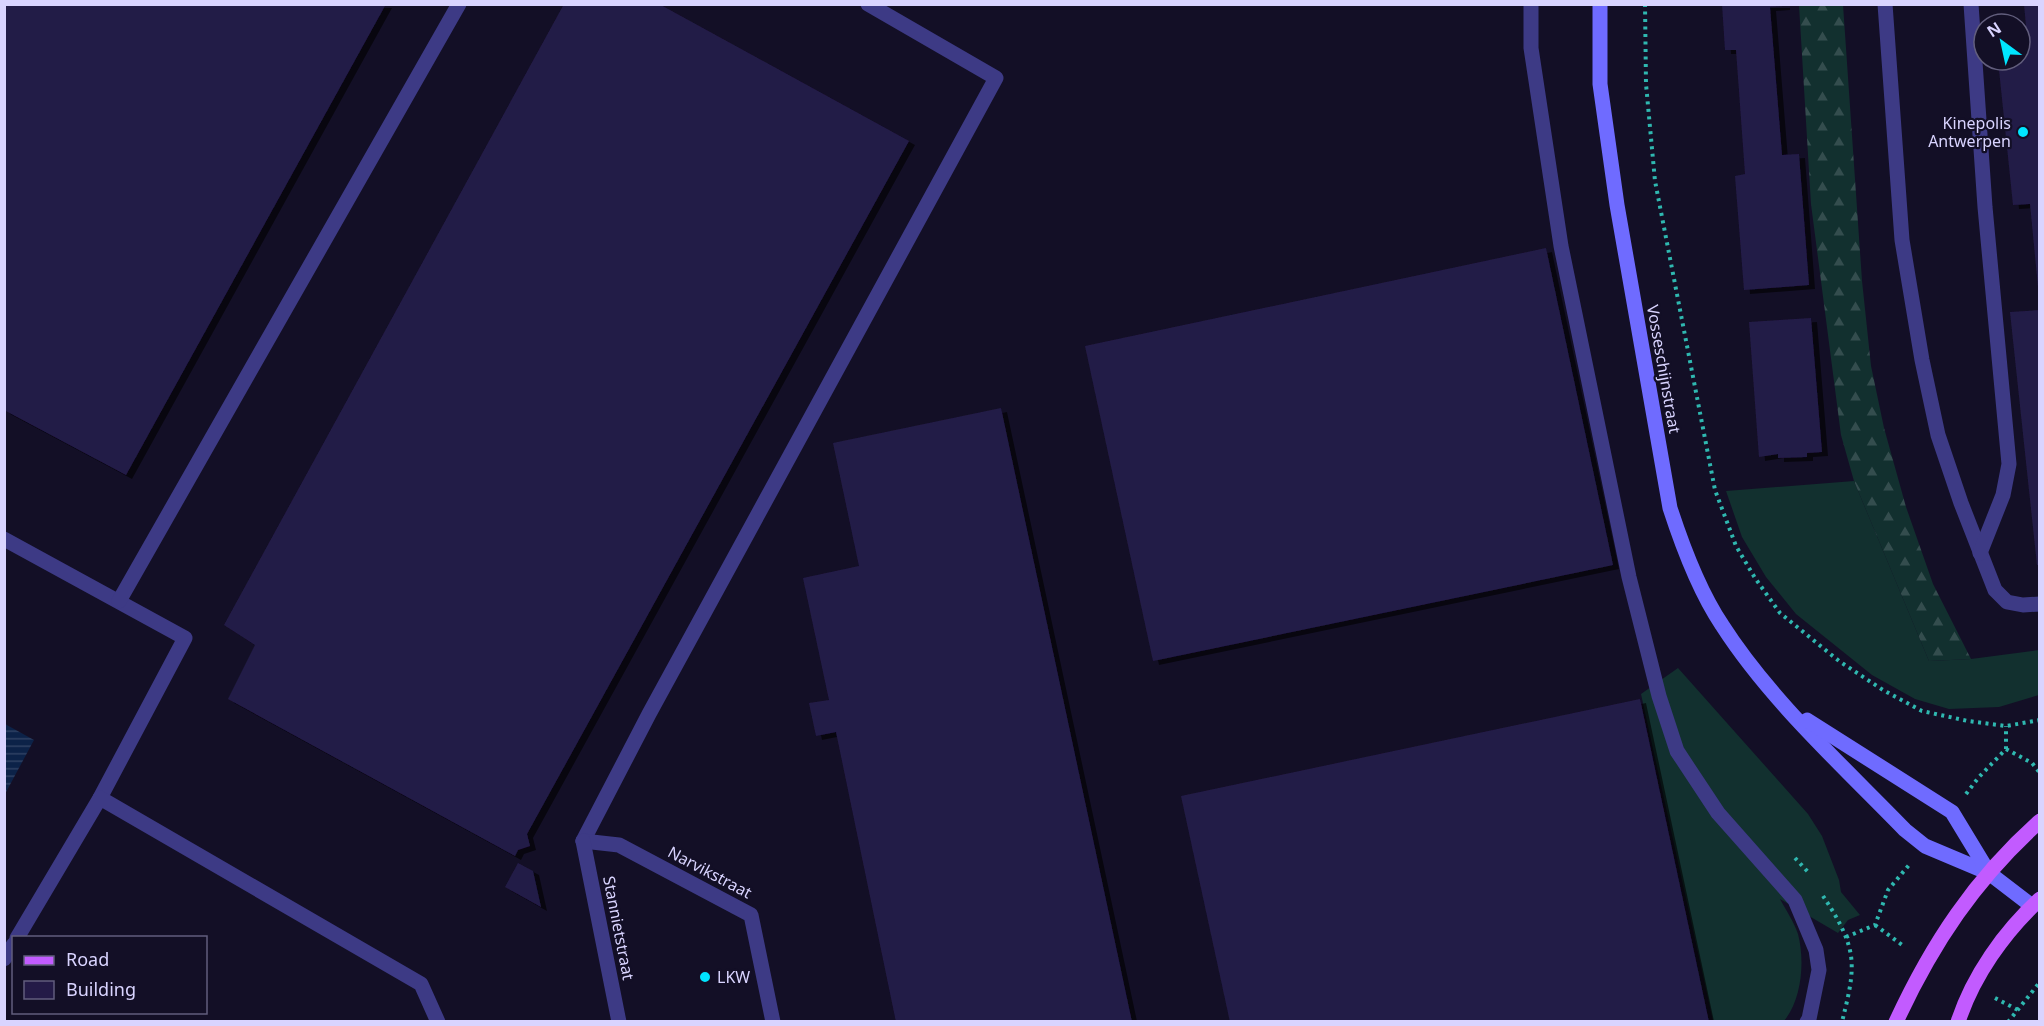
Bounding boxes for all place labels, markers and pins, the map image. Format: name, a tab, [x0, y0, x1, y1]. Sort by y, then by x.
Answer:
place label: Kinepolis Antwerpen	[1928, 112, 2011, 152]
marker: Kinepolis Antwerpen	[2016, 125, 2030, 139]
place label: LKW	[717, 966, 750, 988]
marker: LKW	[698, 970, 712, 984]

